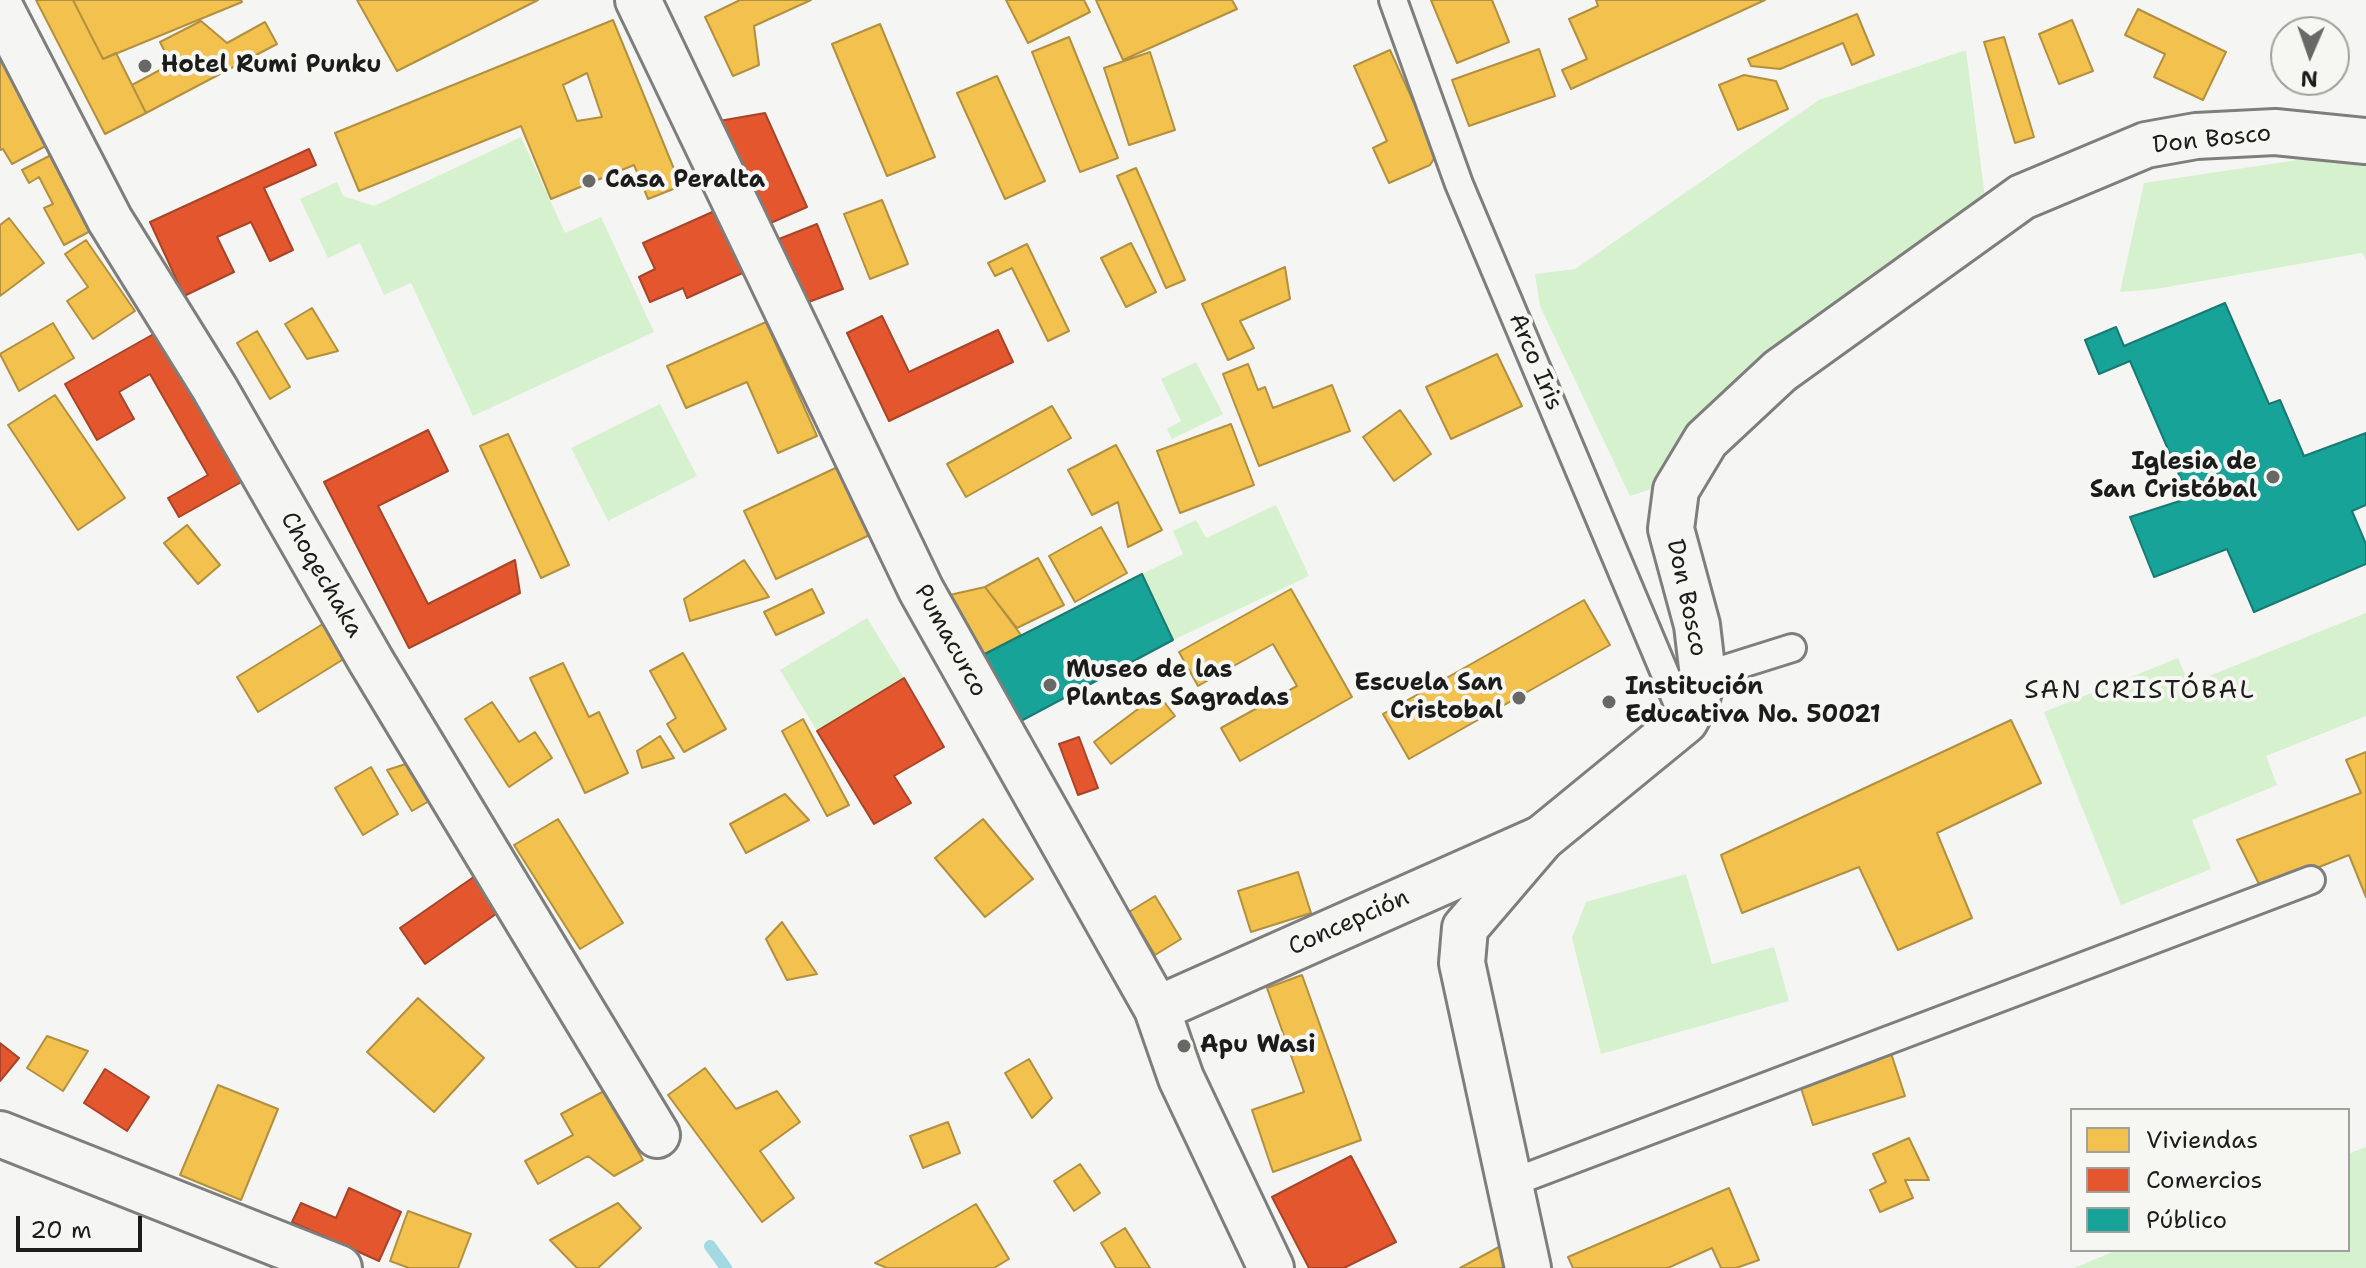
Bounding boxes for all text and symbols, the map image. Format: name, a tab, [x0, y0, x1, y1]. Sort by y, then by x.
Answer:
north arrow	[2270, 16, 2350, 96]
place label: Hotel Rumi Punku	[161, 52, 381, 80]
marker: Hotel Rumi Punku	[136, 57, 154, 75]
text: N	[2300, 64, 2318, 93]
street label: Don Bosco	[2151, 119, 2273, 161]
place label: Casa Peralta	[605, 167, 765, 195]
marker: Casa Peralta	[580, 172, 598, 190]
street label: Arco Iris	[1502, 309, 1568, 415]
place label: Iglesia de San Cristóbal	[2090, 449, 2257, 505]
marker: Iglesia de San Cristóbal	[2264, 468, 2282, 486]
street label: Choqechaka	[273, 507, 369, 643]
street label: Don Bosco	[1660, 537, 1712, 659]
street label: Pumacurco	[907, 580, 993, 702]
place label: Museo de las Plantas Sagradas	[1066, 657, 1289, 713]
place label: Escuela San Cristobal	[1354, 670, 1503, 726]
place label: Institución Educativa No. 50021	[1625, 674, 1881, 730]
district label: SAN CRISTÓBAL	[2024, 675, 2256, 707]
marker: Museo de las Plantas Sagradas	[1041, 676, 1059, 694]
marker: Escuela San Cristobal	[1510, 689, 1528, 707]
marker: Institución Educativa No. 50021	[1600, 693, 1618, 711]
street label: Concepción	[1284, 884, 1414, 962]
place label: Apu Wasi	[1200, 1032, 1316, 1060]
marker: Apu Wasi	[1175, 1037, 1193, 1055]
legend	[2070, 1108, 2350, 1252]
text: Viviendas	[2146, 1124, 2258, 1156]
text: Comercios	[2146, 1164, 2262, 1196]
scale bar	[20, 1200, 146, 1250]
text: Público	[2146, 1204, 2227, 1236]
text: 20 m	[30, 1214, 92, 1246]

